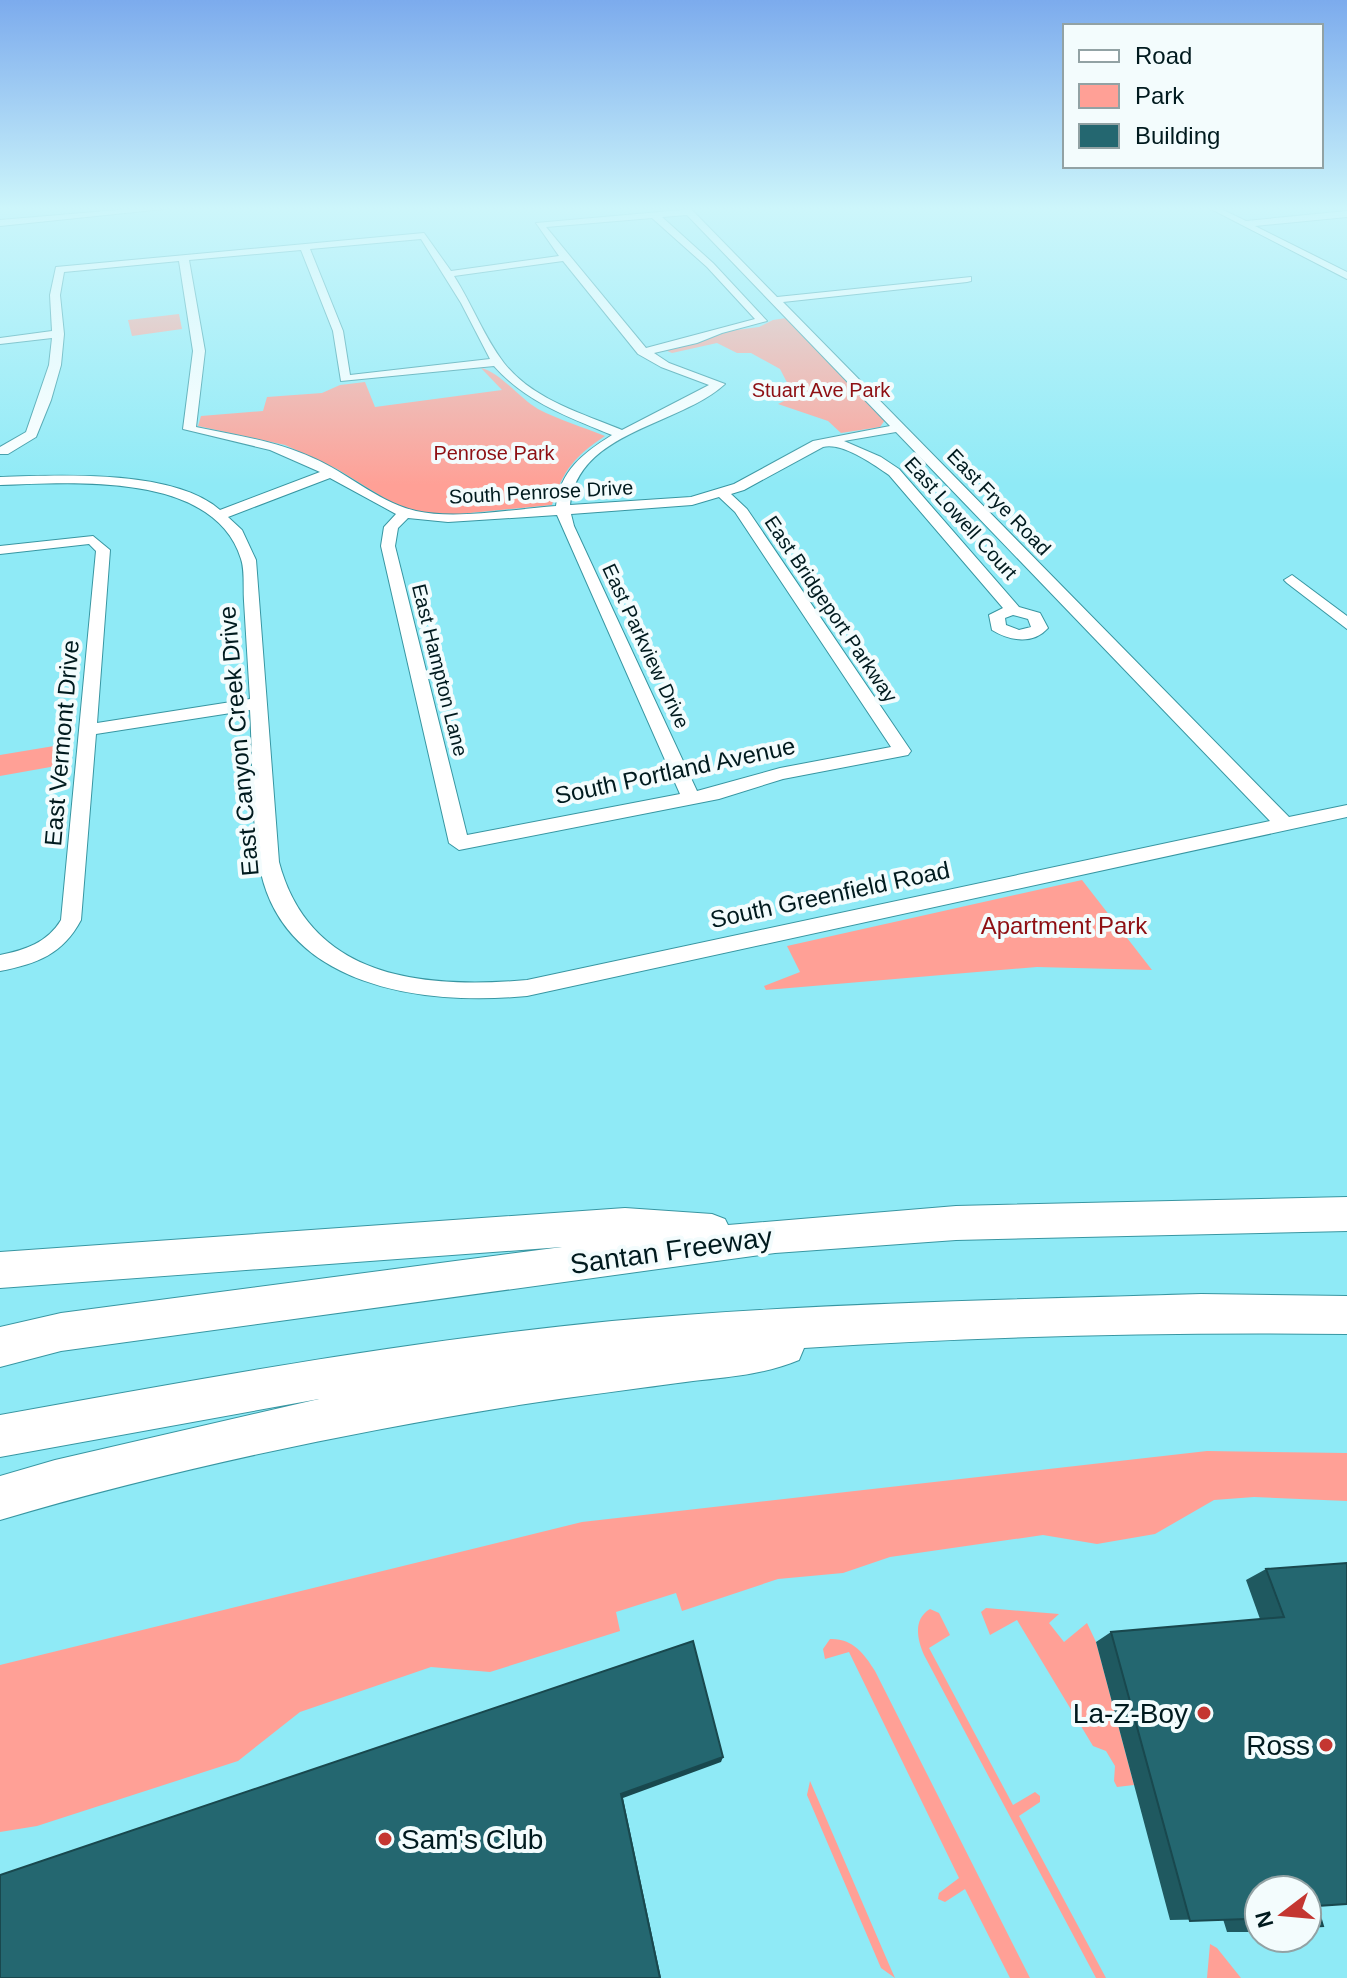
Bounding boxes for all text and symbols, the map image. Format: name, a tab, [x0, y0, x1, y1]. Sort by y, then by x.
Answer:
legend	[1063, 24, 1323, 168]
text: Road	[1135, 42, 1192, 69]
text: Park	[1135, 82, 1185, 109]
text: Building	[1135, 122, 1220, 149]
park label: Stuart Ave Park	[752, 379, 891, 401]
park label: Penrose Park	[433, 442, 556, 464]
street label: East Frye Road	[943, 444, 1055, 560]
street label: East Lowell Court	[900, 452, 1022, 584]
street label: South Penrose Drive	[448, 476, 634, 508]
street label: East Bridgeport Parkway	[760, 512, 902, 706]
street label: East Parkview Drive	[598, 560, 694, 732]
street label: East Hampton Lane	[408, 582, 472, 758]
street label: East Canyon Creek Drive	[213, 605, 264, 877]
street label: East Vermont Drive	[39, 639, 84, 847]
street label: South Portland Avenue	[552, 732, 798, 809]
street label: South Greenfield Road	[708, 856, 952, 933]
park label: Apartment Park	[981, 912, 1148, 939]
street label: Santan Freeway	[568, 1221, 774, 1280]
place label: La-Z-Boy	[1073, 1698, 1188, 1729]
marker: La-Z-Boy	[1195, 1704, 1213, 1722]
place label: Ross	[1246, 1730, 1310, 1761]
marker: Ross	[1317, 1736, 1335, 1754]
place label: Sam's Club	[401, 1824, 543, 1855]
marker: Sam's Club	[376, 1830, 394, 1848]
north arrow	[1243, 1874, 1323, 1954]
text: N	[1250, 1908, 1278, 1930]

